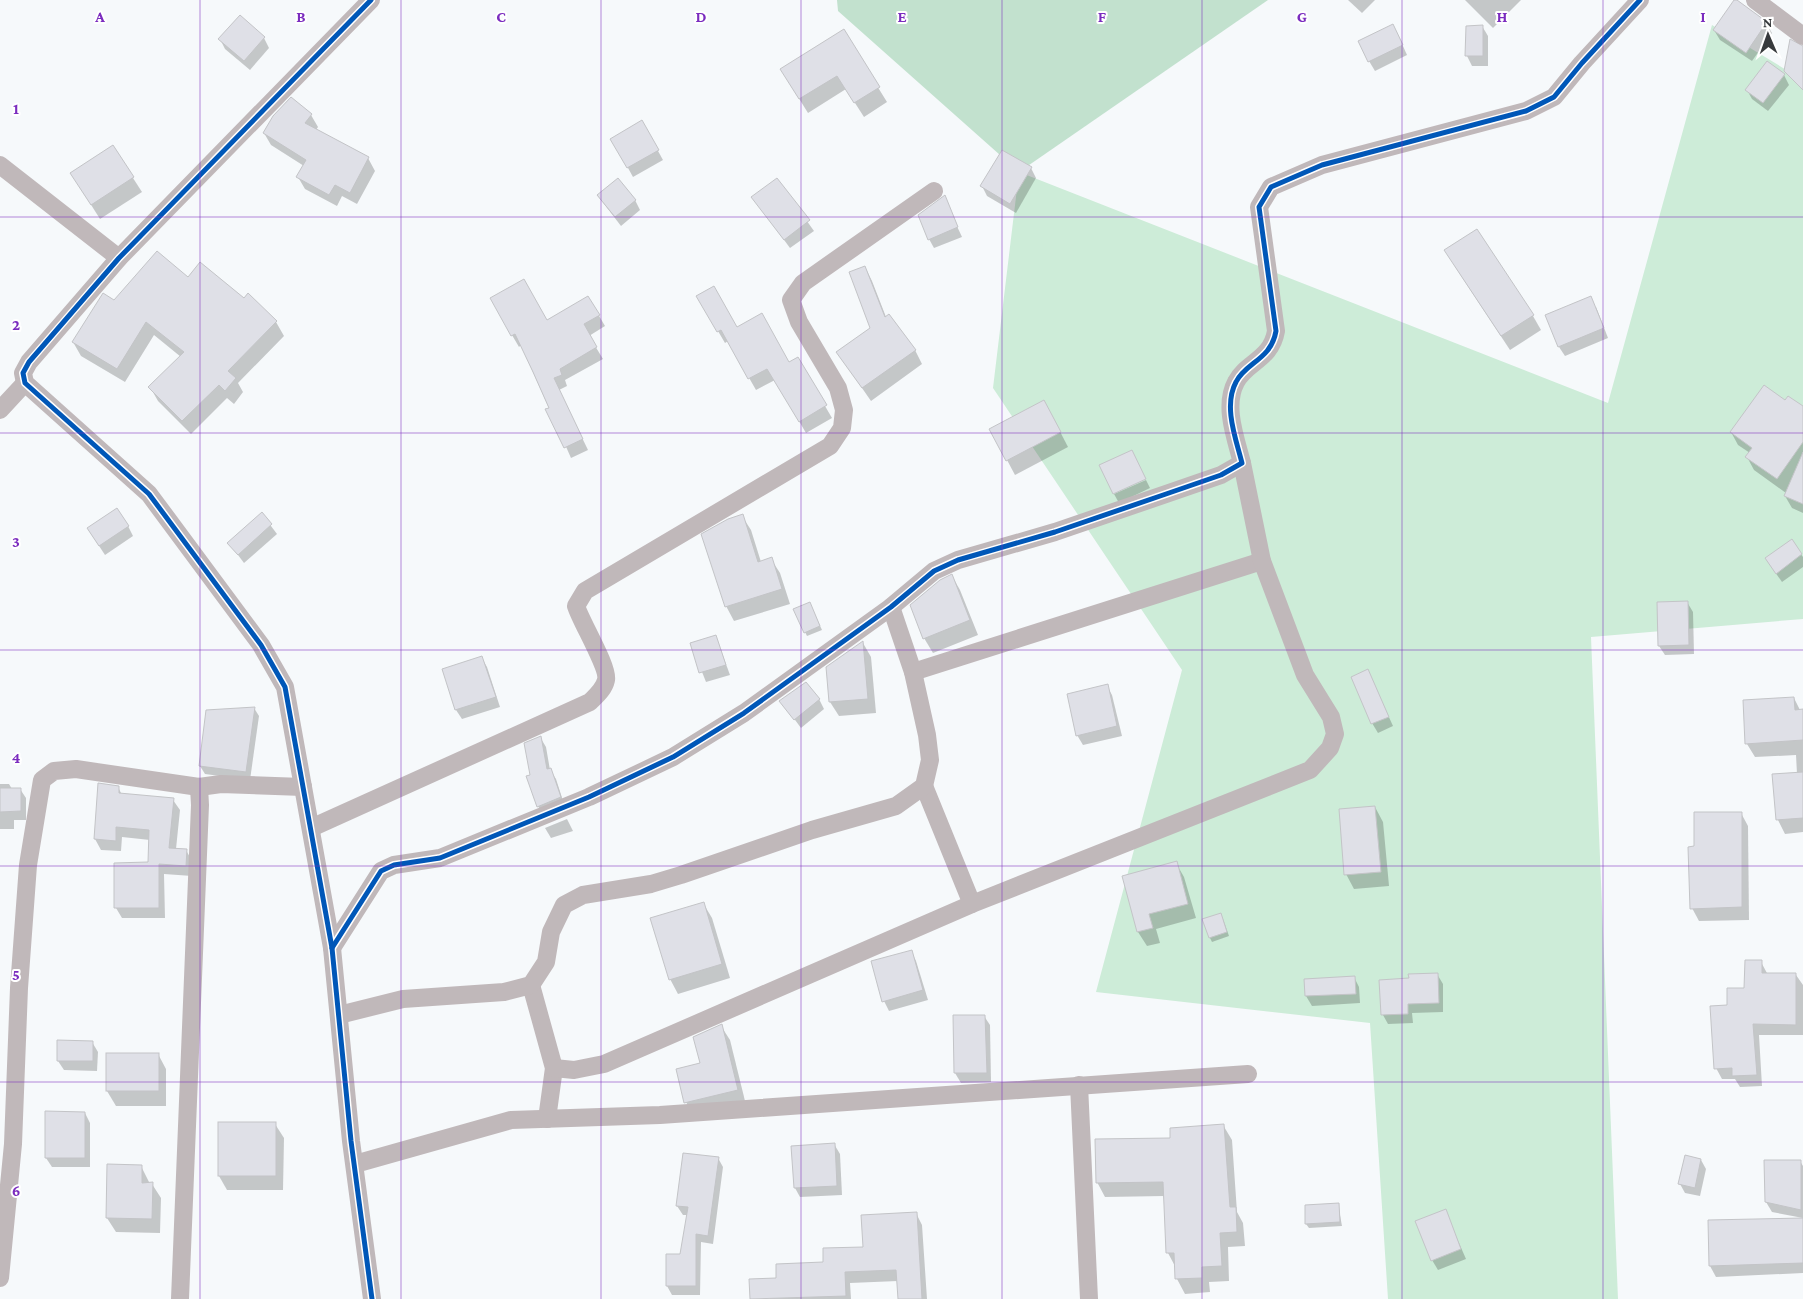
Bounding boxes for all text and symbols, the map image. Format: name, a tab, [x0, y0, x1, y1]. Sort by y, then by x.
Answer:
text: A	[94, 8, 105, 25]
text: B	[296, 8, 306, 25]
text: C	[496, 8, 506, 25]
text: D	[695, 8, 707, 25]
text: E	[897, 8, 907, 25]
text: F	[1098, 8, 1107, 25]
text: G	[1297, 8, 1307, 25]
text: H	[1497, 8, 1508, 25]
text: I	[1700, 8, 1706, 25]
north arrow	[1743, 10, 1793, 60]
text: N	[1762, 14, 1773, 30]
text: 1	[13, 100, 19, 117]
text: 2	[12, 316, 20, 333]
text: 3	[12, 533, 20, 550]
text: 4	[12, 749, 21, 766]
text: 5	[12, 966, 20, 983]
text: 6	[12, 1182, 20, 1199]

